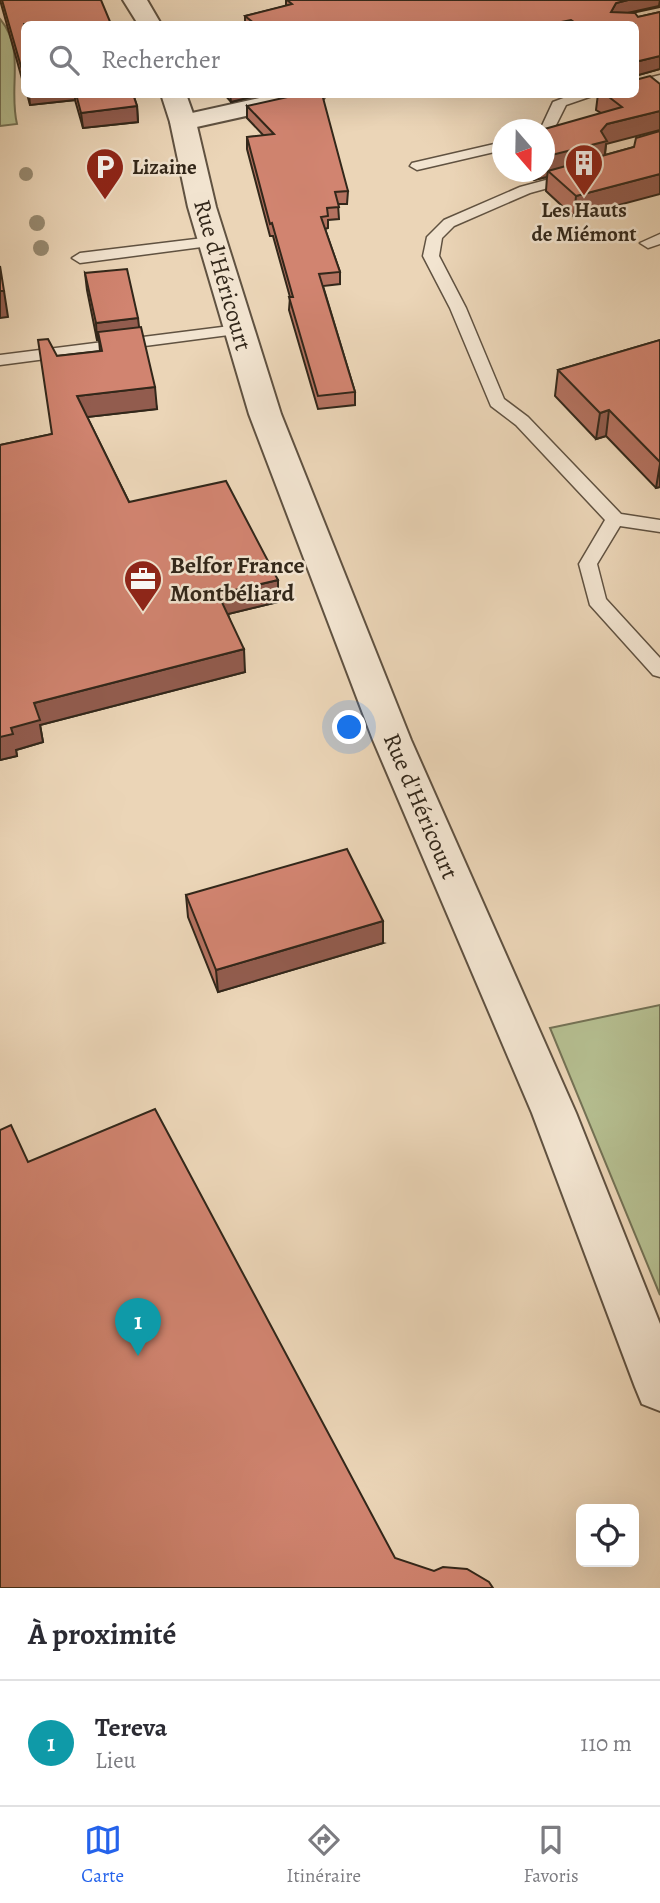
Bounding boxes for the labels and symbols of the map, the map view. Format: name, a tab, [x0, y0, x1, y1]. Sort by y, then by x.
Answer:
north arrow	[492, 119, 555, 182]
building icon: Les Hauts de Miémont	[563, 142, 605, 197]
parking icon: Lizaine	[84, 146, 126, 201]
place label: Lizaine	[132, 153, 197, 181]
street label: Rue d'Héricourt	[186, 196, 260, 354]
place label: Les Hauts de Miémont	[531, 196, 637, 248]
place label: Belfor France Montbéliard	[170, 549, 305, 609]
office icon: Belfor France Montbéliard	[122, 558, 164, 613]
your location	[332, 710, 366, 744]
street label: Rue d'Héricourt	[376, 728, 466, 884]
pin: 1	[115, 1298, 161, 1356]

